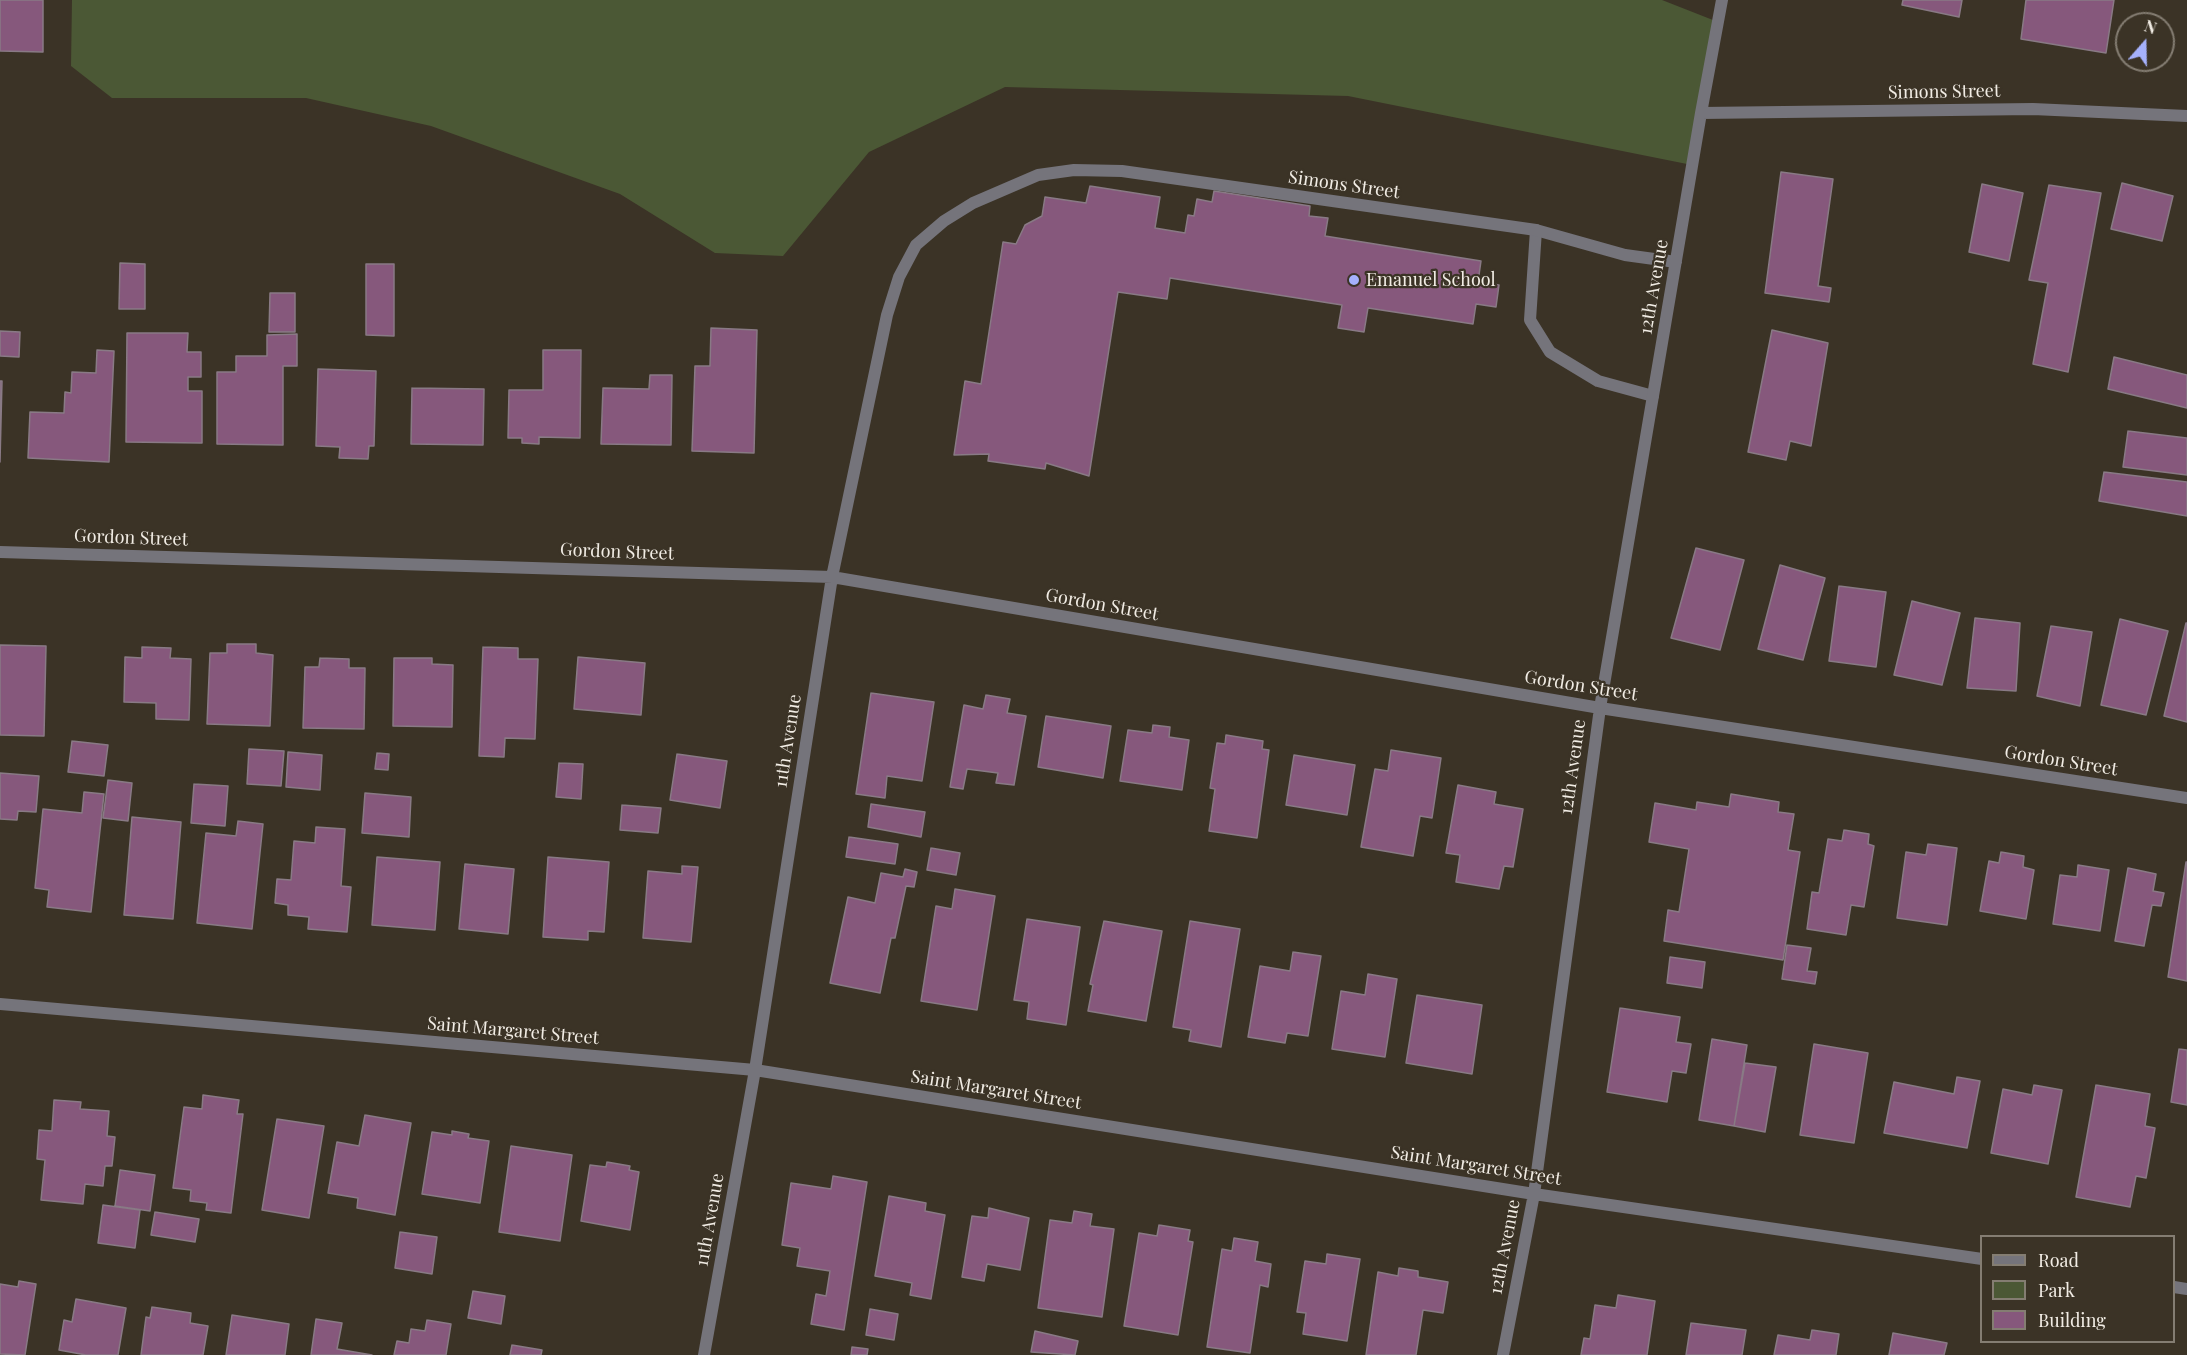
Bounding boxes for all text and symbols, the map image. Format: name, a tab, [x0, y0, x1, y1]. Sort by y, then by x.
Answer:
north arrow	[2115, 12, 2175, 72]
text: N	[2142, 15, 2160, 38]
street label: Simons Street	[1888, 80, 2000, 104]
street label: Simons Street	[1287, 166, 1401, 204]
street label: 12th Avenue	[1635, 238, 1673, 336]
place label: Emanuel School	[1366, 269, 1496, 291]
marker: Emanuel School	[1347, 273, 1361, 287]
street label: Gordon Street	[74, 525, 188, 551]
street label: Gordon Street	[560, 539, 674, 565]
street label: Gordon Street	[1044, 584, 1160, 626]
street label: Gordon Street	[1523, 666, 1639, 706]
street label: 11th Avenue	[770, 693, 806, 789]
street label: 12th Avenue	[1556, 718, 1590, 816]
street label: Gordon Street	[2003, 741, 2119, 781]
street label: Saint Margaret Street	[426, 1013, 600, 1049]
street label: Saint Margaret Street	[909, 1066, 1083, 1114]
street label: Saint Margaret Street	[1389, 1142, 1563, 1190]
street label: 11th Avenue	[691, 1172, 729, 1268]
street label: 12th Avenue	[1485, 1198, 1525, 1296]
legend	[1980, 1235, 2175, 1343]
text: Road	[2038, 1248, 2079, 1272]
text: Park	[2038, 1278, 2075, 1302]
text: Building	[2038, 1308, 2106, 1332]

